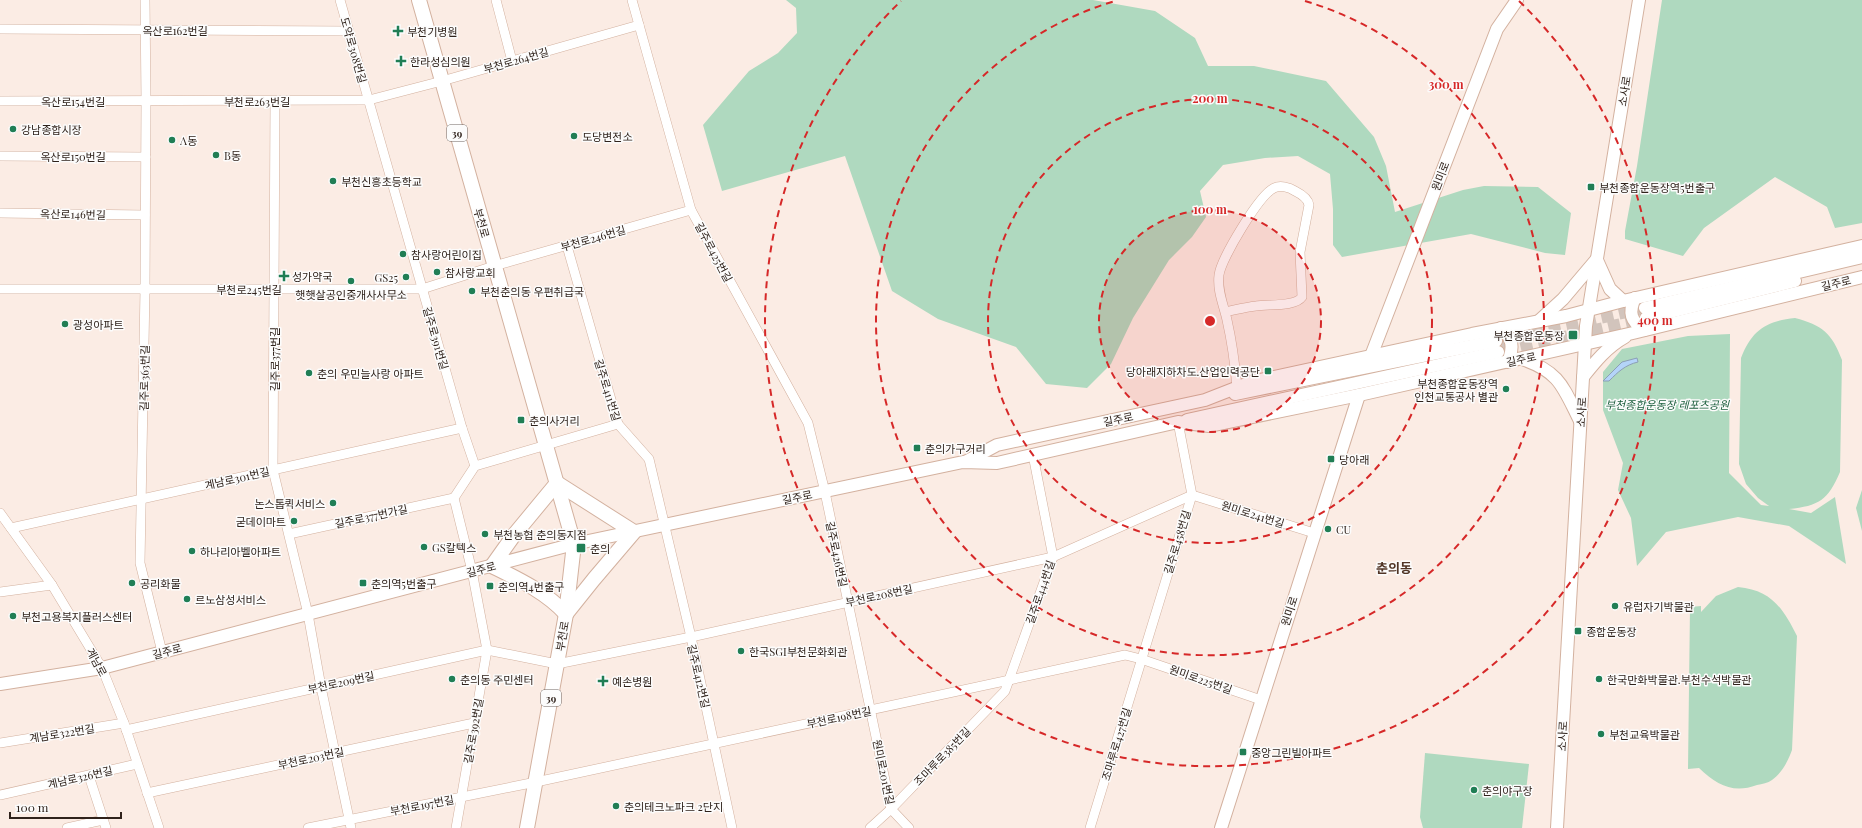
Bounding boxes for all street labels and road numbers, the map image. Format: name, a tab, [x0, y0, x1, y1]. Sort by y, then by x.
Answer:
street label: 도약로308번길	[337, 15, 371, 85]
street label: 옥산로162번길	[142, 23, 208, 38]
street label: 부천로264번길	[482, 44, 550, 76]
street label: 소사로	[1614, 75, 1634, 107]
street label: 옥산로154번길	[41, 94, 105, 109]
street label: 부천로263번길	[224, 94, 290, 109]
road number: 39	[447, 125, 467, 141]
street label: 옥산로150번길	[40, 149, 106, 164]
street label: 원미로	[1428, 159, 1452, 193]
street label: 옥산로146번길	[40, 206, 106, 222]
street label: 부천로	[471, 206, 493, 240]
street label: 길주로425번길	[692, 219, 736, 285]
street label: 부천로246번길	[559, 222, 627, 254]
street label: 길주로	[1819, 272, 1853, 294]
street label: 부천로245번길	[216, 282, 282, 297]
street label: 길주로391번길	[420, 305, 452, 371]
street label: 길주로377번길	[267, 327, 282, 391]
street label: 길주로363번길	[136, 345, 152, 411]
street label: 길주로	[1505, 348, 1537, 370]
street label: 길주로411번길	[591, 357, 625, 423]
street label: 소사로	[1573, 396, 1589, 428]
street label: 길주로	[1102, 409, 1134, 429]
street label: 계남로301번길	[203, 463, 271, 493]
street label: 길주로	[781, 487, 813, 507]
street label: 원미로241번길	[1220, 497, 1286, 531]
street label: 길주로377번가길	[333, 501, 409, 531]
street label: 길주로458번길	[1160, 508, 1194, 576]
street label: 길주로426번길	[823, 520, 851, 588]
street label: 길주로	[464, 558, 498, 580]
street label: 길주로444번길	[1022, 558, 1058, 626]
street label: 부천로208번길	[844, 581, 914, 609]
street label: 원미로	[1277, 594, 1301, 628]
street label: 부천로	[552, 620, 572, 652]
street label: 길주로	[150, 640, 184, 662]
street label: 길주로412번길	[684, 642, 714, 710]
street label: 계남로	[83, 645, 111, 679]
street label: 원미로225번길	[1167, 661, 1235, 697]
street label: 부천로209번길	[306, 668, 376, 696]
road number: 39	[541, 690, 561, 706]
street label: 길주로392번길	[460, 697, 486, 765]
street label: 부천로198번길	[805, 703, 873, 731]
street label: 조마루로427번길	[1098, 706, 1134, 782]
street label: 계남로322번길	[28, 720, 96, 746]
street label: 소사로	[1554, 720, 1570, 752]
street label: 조마루로385번길	[910, 723, 974, 789]
street label: 원미로201번길	[870, 738, 898, 806]
street label: 부천로203번길	[276, 744, 346, 772]
street label: 계남로326번길	[46, 762, 114, 792]
street label: 부천로197번길	[389, 791, 455, 819]

